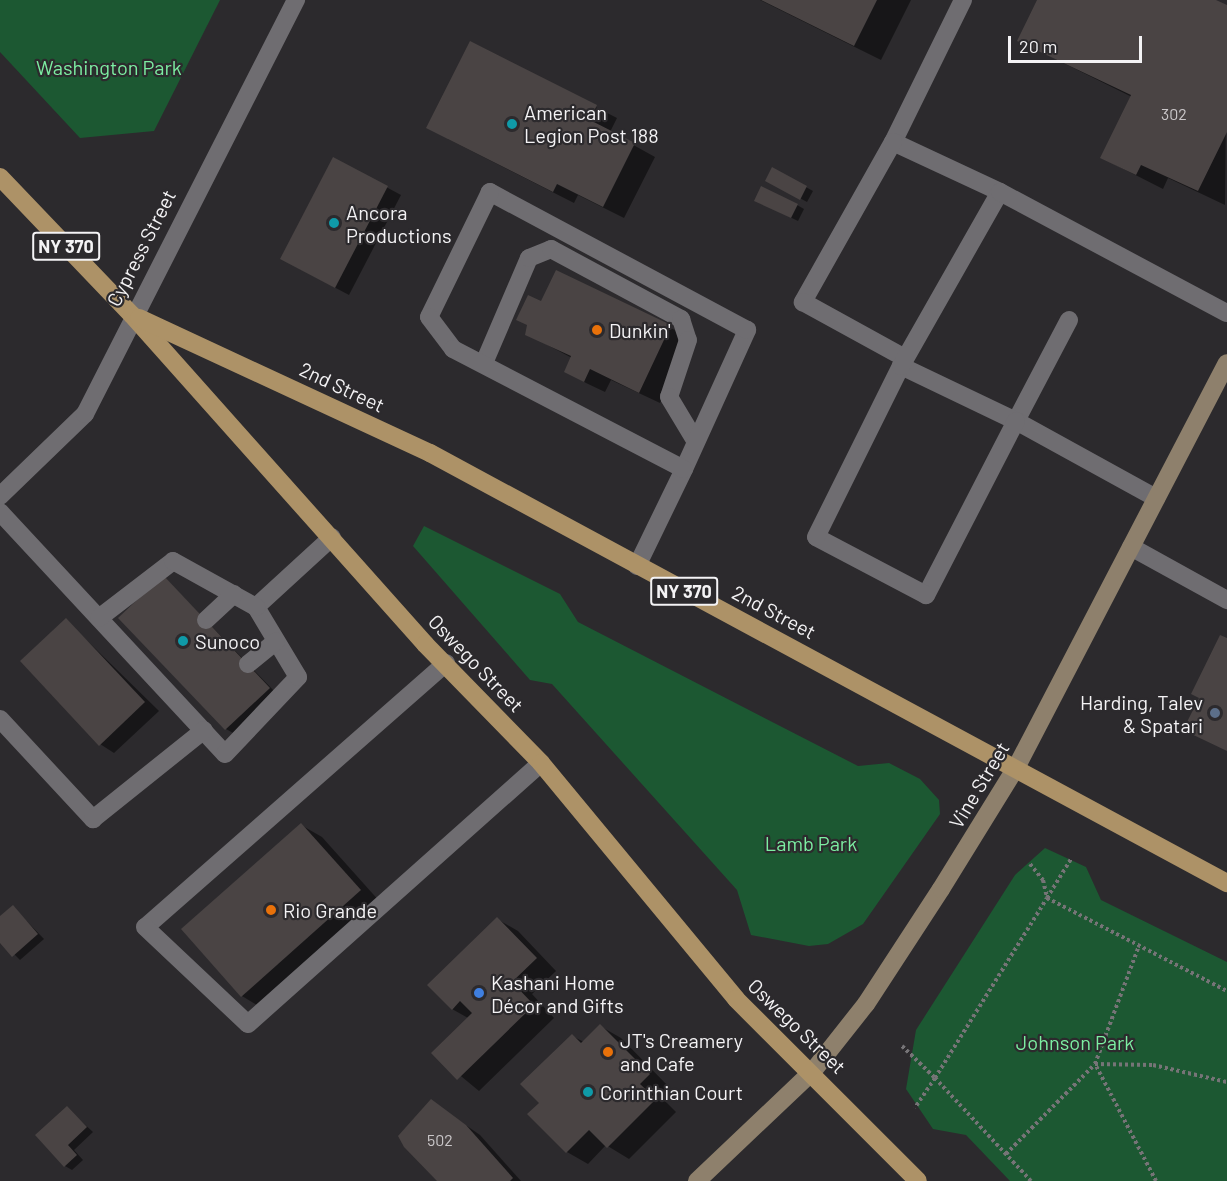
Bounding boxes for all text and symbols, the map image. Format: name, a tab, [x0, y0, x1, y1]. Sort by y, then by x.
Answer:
scale bar	[1011, 24, 1144, 62]
text: 20 m	[1019, 35, 1057, 57]
park label: Washington Park	[36, 55, 182, 79]
place label: American Legion Post 188	[524, 100, 659, 147]
house number: 302	[1161, 104, 1187, 124]
marker: American Legion Post 188	[505, 117, 519, 131]
street label: Cypress Street	[101, 186, 181, 310]
place label: Ancora Productions	[346, 200, 452, 247]
marker: Ancora Productions	[327, 216, 341, 230]
road number: NY 370	[32, 231, 100, 261]
place label: Dunkin'	[609, 318, 671, 342]
marker: Dunkin'	[590, 323, 604, 337]
street label: 2nd Street	[296, 357, 388, 417]
road number: NY 370	[650, 576, 718, 606]
street label: 2nd Street	[728, 580, 820, 644]
street label: Oswego Street	[423, 609, 529, 717]
place label: Sunoco	[195, 629, 260, 653]
marker: Sunoco	[176, 634, 190, 648]
place label: Harding, Talev & Spatari	[1080, 690, 1203, 737]
marker: Harding, Talev & Spatari	[1208, 706, 1222, 720]
street label: Vine Street	[944, 737, 1014, 833]
park label: Lamb Park	[765, 831, 857, 855]
place label: Rio Grande	[283, 898, 377, 922]
marker: Rio Grande	[264, 903, 278, 917]
place label: Kashani Home Décor and Gifts	[491, 970, 624, 1017]
street label: Oswego Street	[743, 973, 851, 1079]
marker: Kashani Home Décor and Gifts	[472, 986, 486, 1000]
place label: JT's Creamery and Cafe	[620, 1028, 743, 1075]
park label: Johnson Park	[1016, 1030, 1134, 1054]
marker: JT's Creamery and Cafe	[601, 1045, 615, 1059]
place label: Corinthian Court	[600, 1080, 743, 1104]
marker: Corinthian Court	[581, 1085, 595, 1099]
house number: 502	[427, 1130, 453, 1150]

